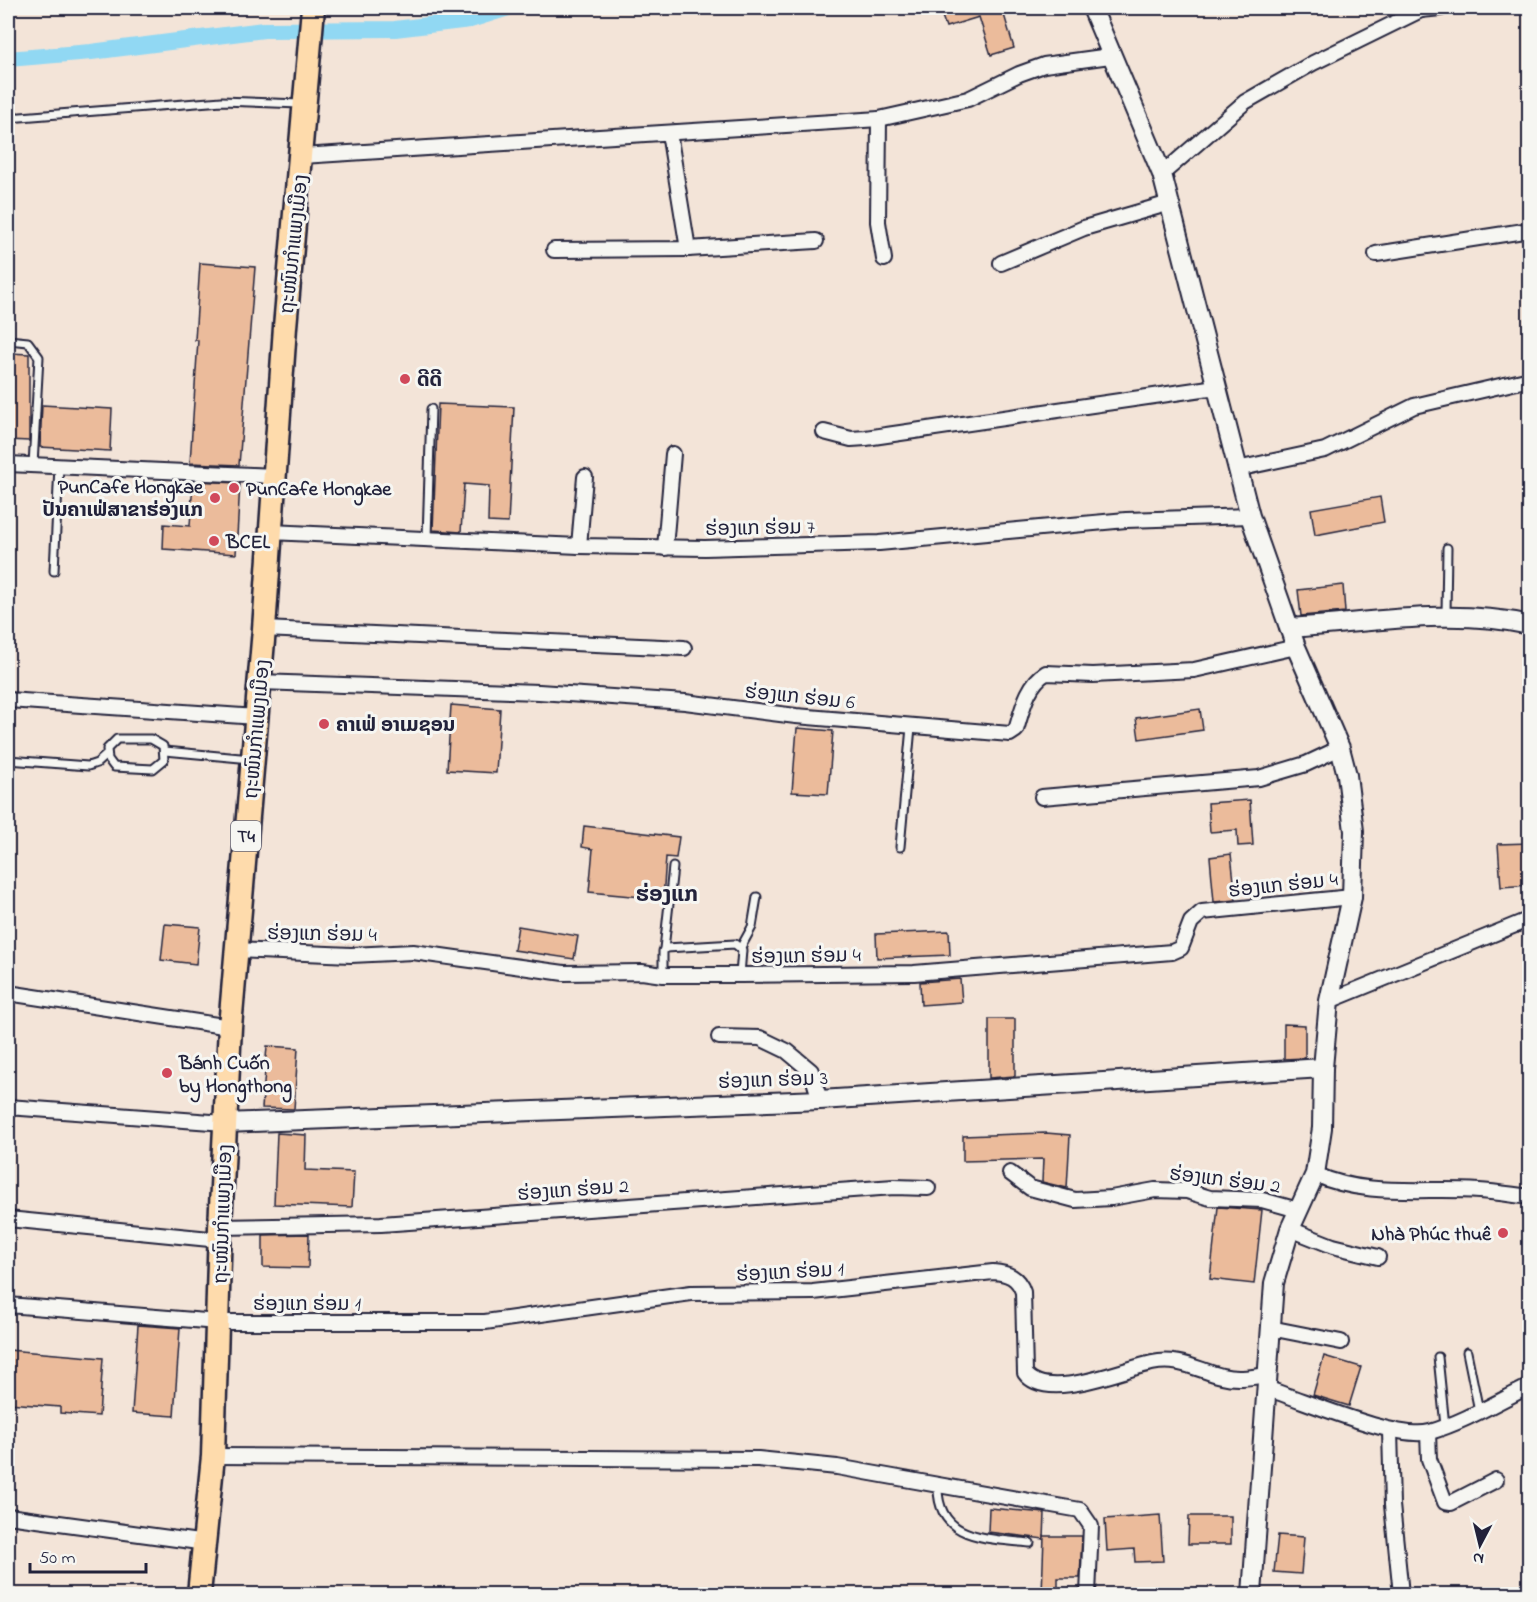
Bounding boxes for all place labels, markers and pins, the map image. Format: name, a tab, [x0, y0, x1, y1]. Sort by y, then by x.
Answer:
place label: ດີດີ	[417, 367, 442, 396]
marker: ດີດີ	[398, 372, 412, 386]
place label: PunCafe Hongkae ປັນຄາເຟ່ສາຂາຮ່ອງແກ	[43, 474, 204, 526]
place label: PunCafe Hongkae	[246, 476, 392, 506]
marker: PunCafe Hongkae	[227, 481, 241, 495]
marker: PunCafe Hongkae ປັນຄາເຟ່ສາຂາຮ່ອງແກ	[208, 491, 222, 505]
place label: BCEL	[225, 529, 271, 558]
marker: BCEL	[207, 534, 221, 548]
place label: ຄາເຟ່ ອາເມຊອນ	[336, 712, 455, 741]
marker: ຄາເຟ່ ອາເມຊອນ	[317, 717, 331, 731]
place label: Bánh Cuốn by Hongthong	[178, 1050, 292, 1103]
marker: Bánh Cuốn by Hongthong	[160, 1066, 174, 1080]
place label: Nhà Phúc thuê	[1371, 1221, 1492, 1250]
marker: Nhà Phúc thuê	[1496, 1226, 1510, 1240]

